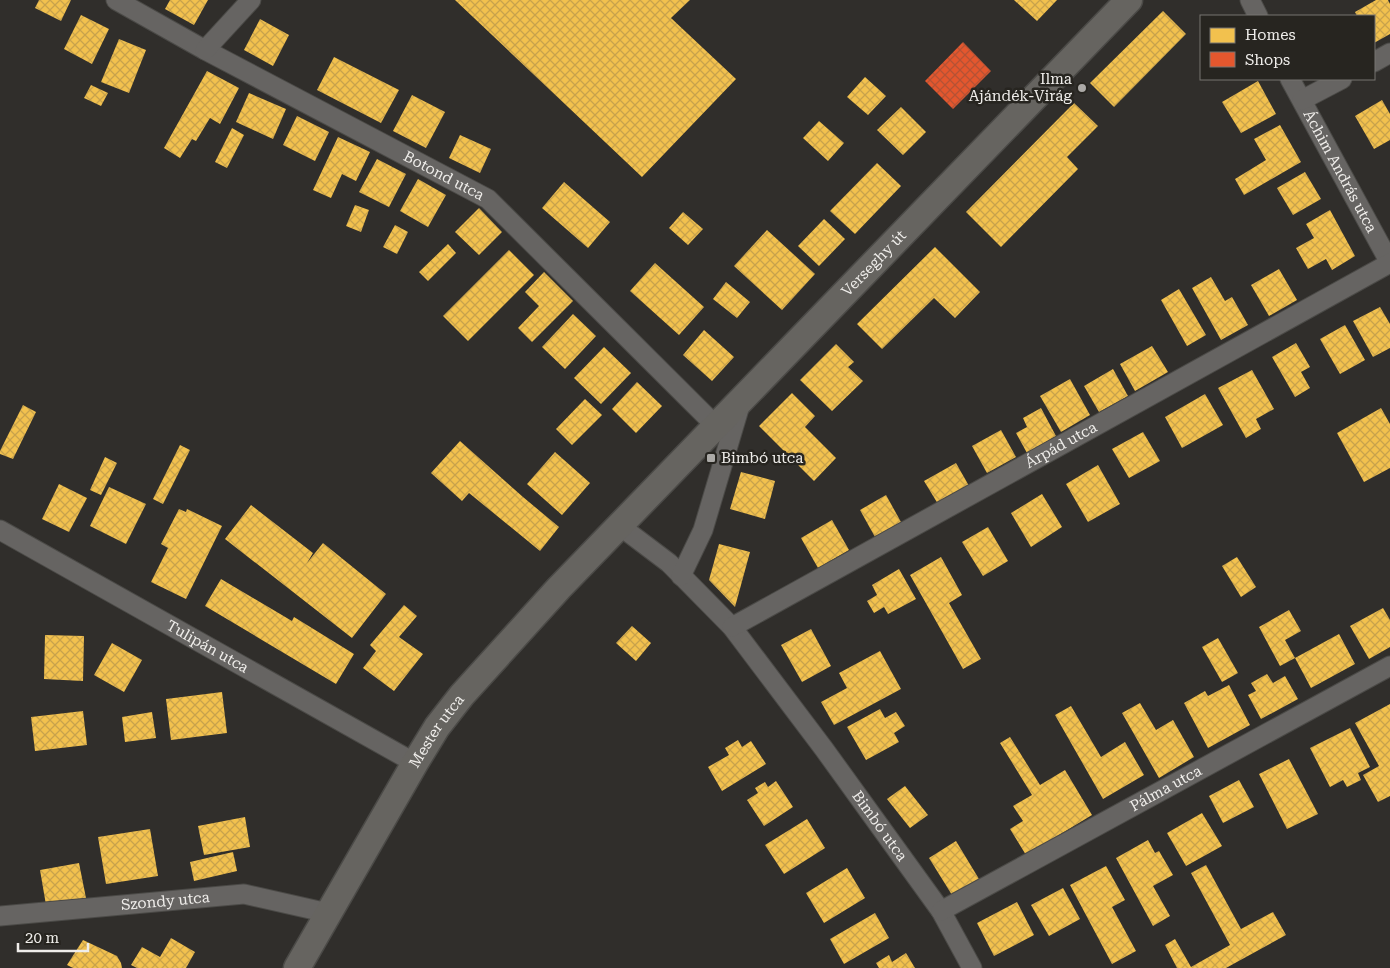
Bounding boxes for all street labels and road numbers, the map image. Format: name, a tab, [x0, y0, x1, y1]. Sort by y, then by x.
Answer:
street label: Áchim András utca	[1299, 107, 1381, 236]
street label: Botond utca	[400, 147, 487, 204]
street label: Verseghy út	[838, 226, 910, 300]
street label: Árpád utca	[1022, 418, 1100, 472]
street label: Tulipán utca	[163, 616, 252, 677]
street label: Mester utca	[405, 691, 468, 771]
street label: Pálma utca	[1127, 762, 1205, 815]
street label: Bimbó utca	[848, 787, 911, 865]
street label: Szondy utca	[120, 888, 210, 914]

